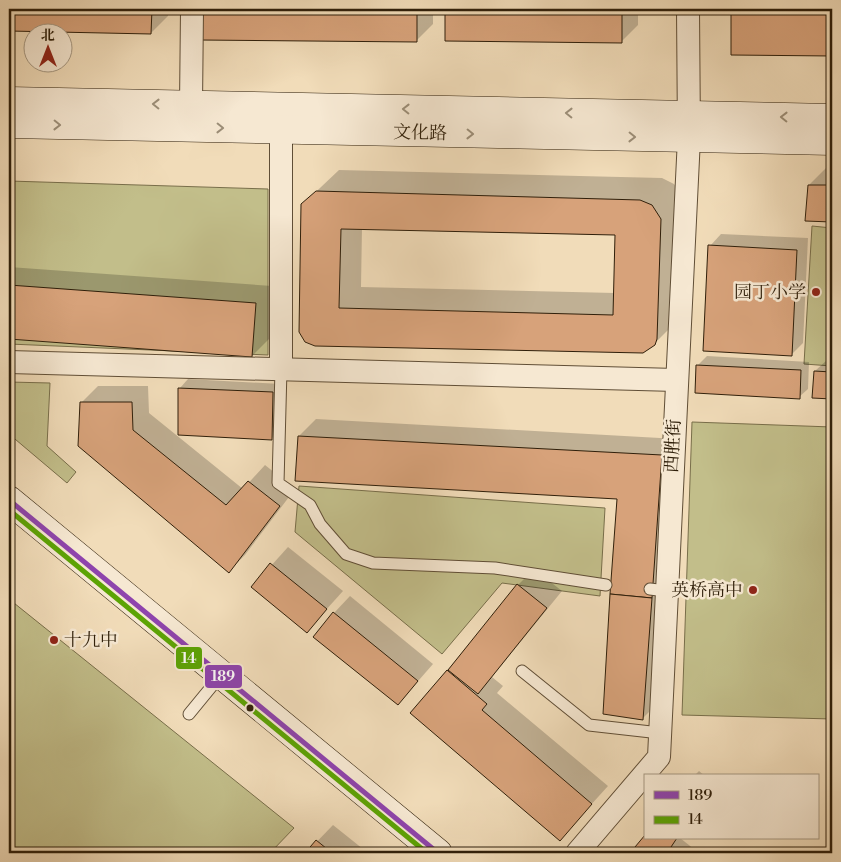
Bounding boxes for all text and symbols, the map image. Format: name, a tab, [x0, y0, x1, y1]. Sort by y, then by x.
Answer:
north arrow	[22, 22, 72, 72]
text: 北	[41, 27, 55, 45]
one-way arrow	[152, 99, 160, 109]
one-way arrow	[402, 104, 410, 114]
one-way arrow	[564, 108, 572, 118]
one-way arrow	[779, 112, 787, 123]
one-way arrow	[54, 120, 62, 130]
street label: 文化路	[393, 121, 447, 145]
one-way arrow	[216, 123, 224, 133]
one-way arrow	[466, 128, 474, 139]
one-way arrow	[629, 132, 637, 142]
place label: 园丁小学	[734, 281, 806, 304]
marker: 园丁小学	[810, 286, 822, 298]
street label: 西胜街	[660, 418, 686, 474]
place label: 英桥高中	[671, 579, 743, 602]
marker: 英桥高中	[747, 584, 759, 596]
place label: 十九中	[64, 629, 118, 652]
marker: 十九中	[48, 634, 60, 646]
line badge: 14	[175, 646, 203, 670]
text: 14	[181, 650, 197, 668]
line badge: 189	[204, 664, 243, 689]
text: 189	[211, 668, 235, 686]
unlabelled marker	[245, 703, 255, 713]
legend	[644, 774, 818, 840]
text: 189	[688, 786, 712, 805]
text: 14	[688, 810, 703, 829]

